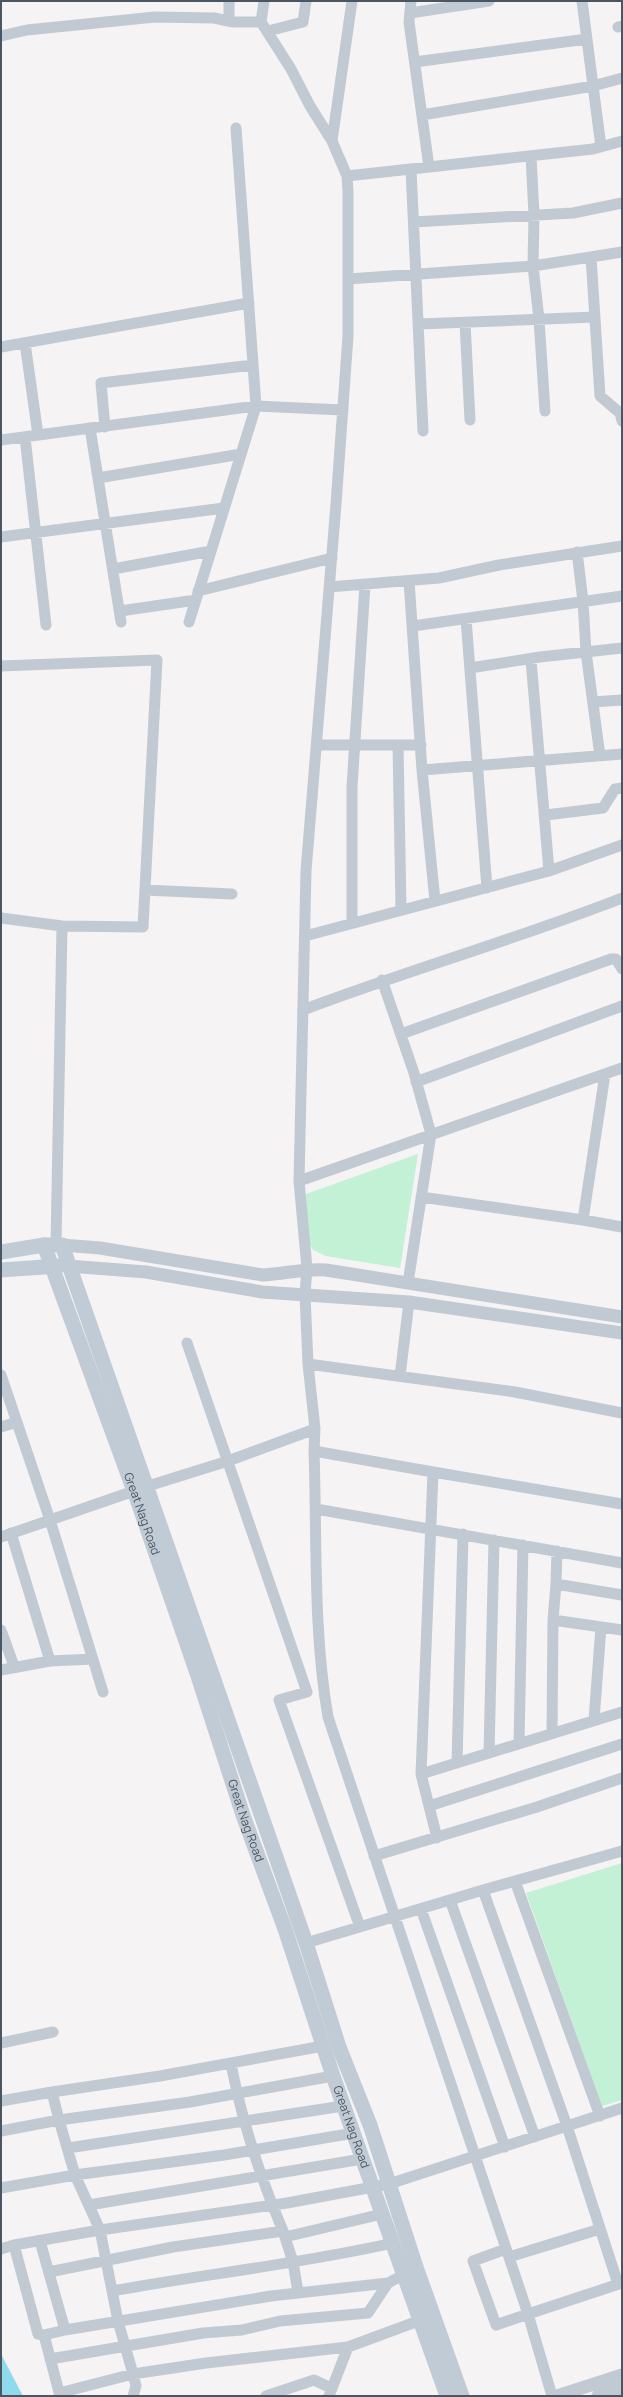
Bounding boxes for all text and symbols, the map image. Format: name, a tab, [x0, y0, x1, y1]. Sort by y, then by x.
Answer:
street label: Great Nag Road	[120, 1470, 165, 1557]
street label: Great Nag Road	[224, 1777, 268, 1864]
street label: Great Nag Road	[329, 2083, 374, 2170]

